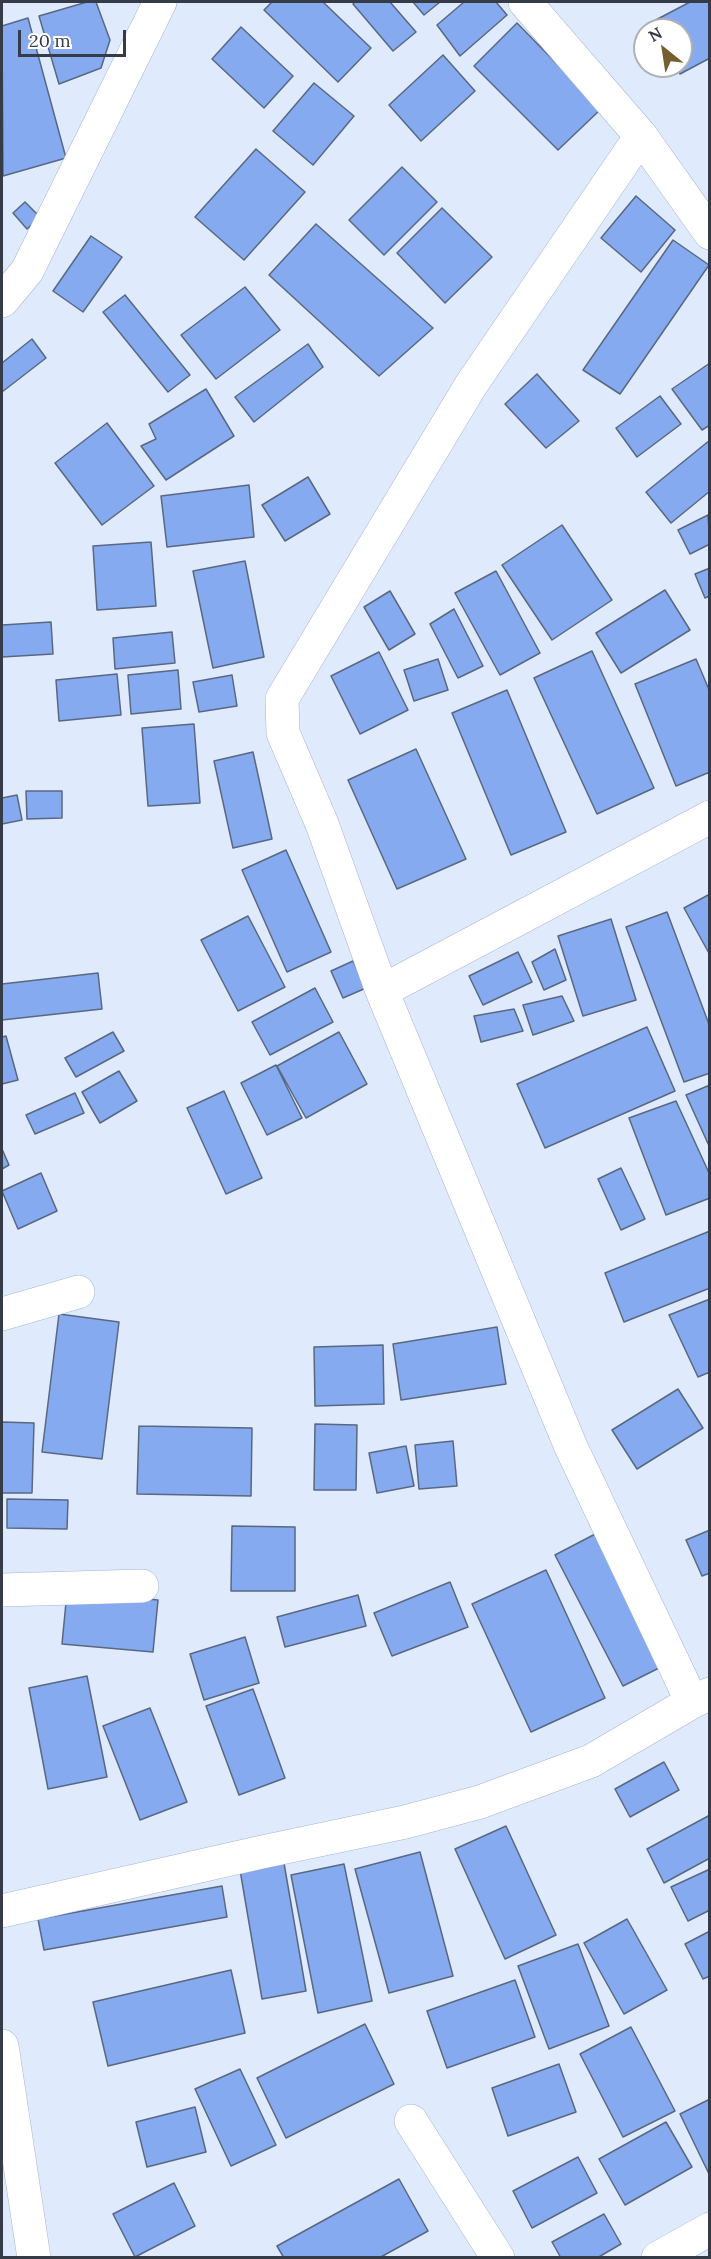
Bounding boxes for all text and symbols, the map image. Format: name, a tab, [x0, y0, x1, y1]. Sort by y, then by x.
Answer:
scale bar	[21, 18, 129, 56]
north arrow	[633, 18, 693, 78]
text: N	[645, 22, 665, 46]
text: 20 m	[29, 29, 71, 52]

